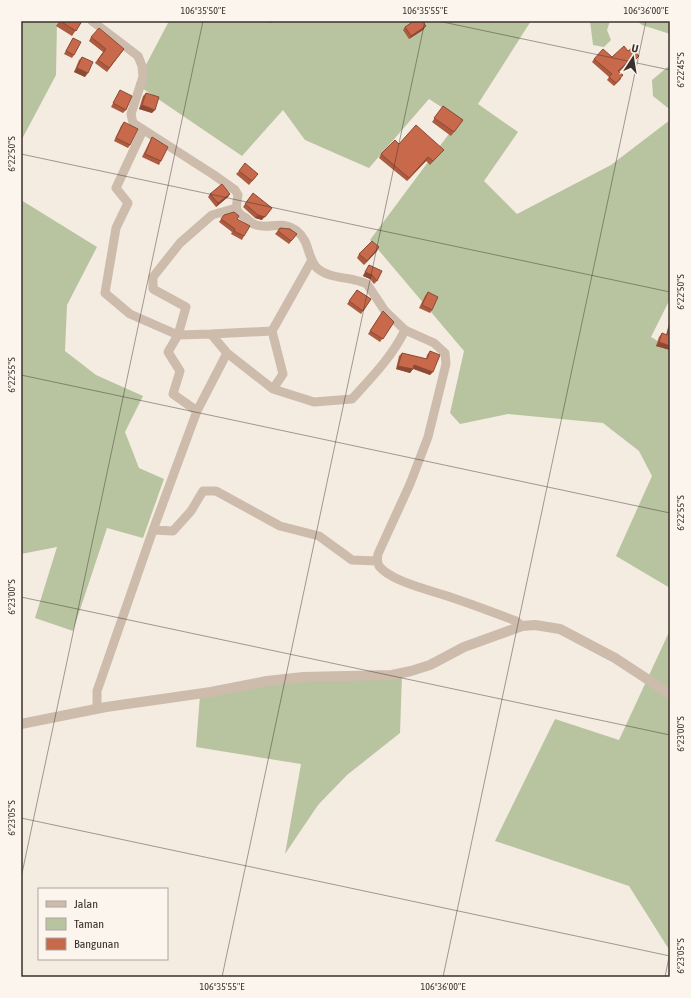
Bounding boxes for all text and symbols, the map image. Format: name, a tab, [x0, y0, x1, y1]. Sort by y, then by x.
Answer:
text: 106°35'50"E	[181, 5, 226, 16]
text: 106°35'55"E	[403, 5, 448, 16]
text: 106°36'00"E	[624, 5, 669, 16]
north arrow	[613, 38, 653, 78]
text: U	[631, 42, 640, 55]
text: 6°22'45"S	[675, 52, 686, 88]
text: 6°22'50"S	[6, 136, 17, 172]
text: 6°22'50"S	[675, 274, 686, 310]
text: 6°22'55"S	[6, 357, 17, 393]
text: 6°22'55"S	[675, 495, 686, 531]
text: 6°23'00"S	[6, 579, 17, 615]
text: 6°23'00"S	[675, 716, 686, 752]
text: 6°23'05"S	[6, 800, 17, 836]
legend	[38, 888, 168, 960]
text: Jalan	[74, 897, 98, 911]
text: Taman	[74, 917, 104, 931]
text: Bangunan	[74, 937, 119, 951]
text: 6°23'05"S	[675, 938, 686, 974]
text: 106°35'55"E	[200, 981, 245, 992]
text: 106°36'00"E	[421, 981, 466, 992]

